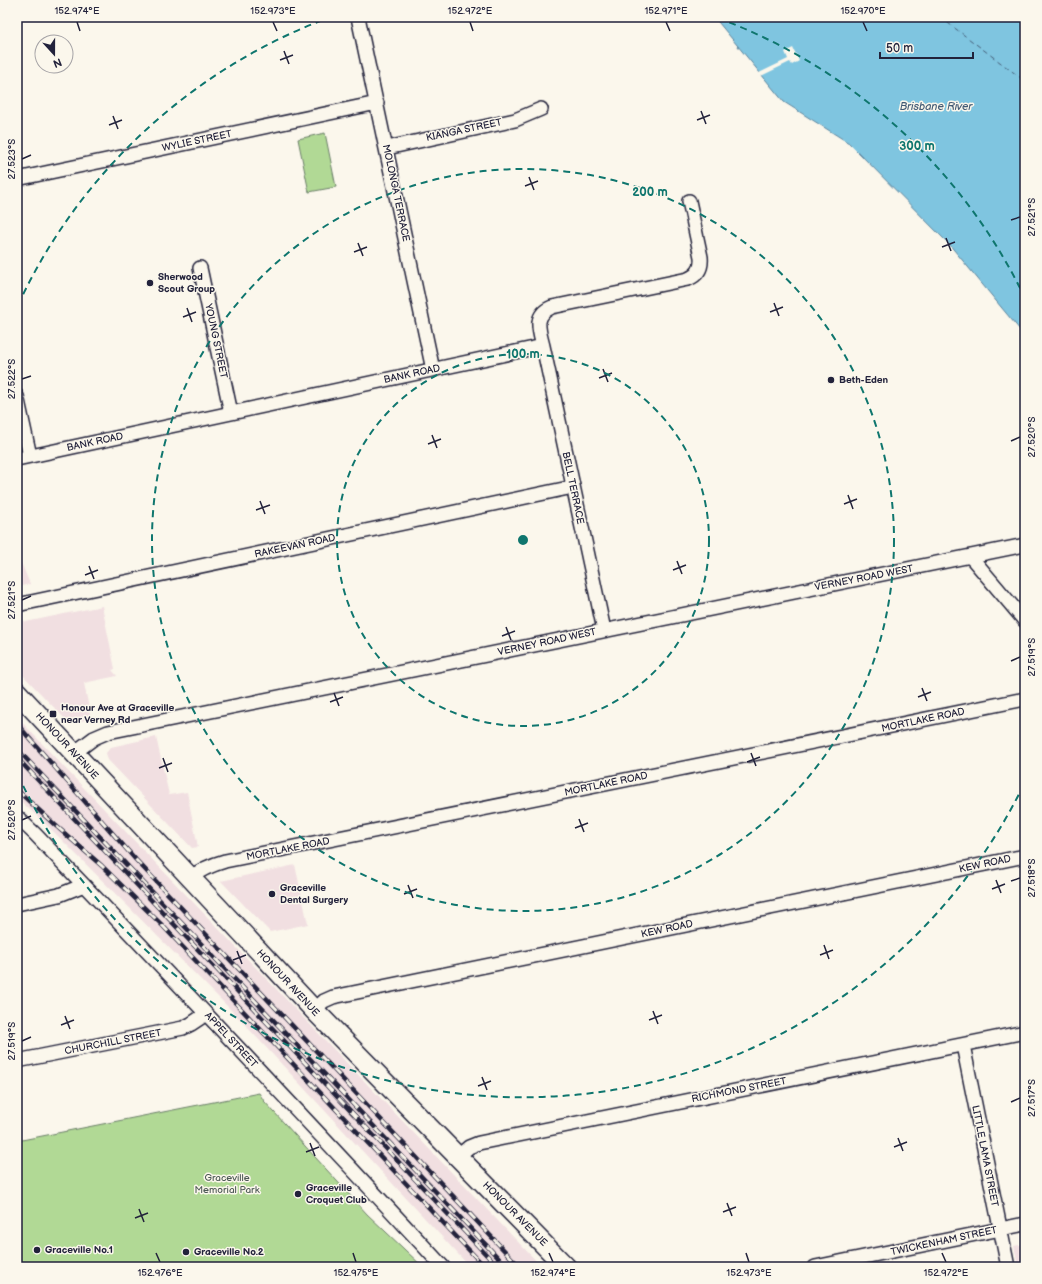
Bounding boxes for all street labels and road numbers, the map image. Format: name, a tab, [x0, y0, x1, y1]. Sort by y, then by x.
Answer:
street label: KIANGA STREET	[425, 116, 503, 144]
street label: WYLIE STREET	[161, 128, 233, 154]
street label: MOLONGA TERRACE	[380, 143, 412, 243]
street label: YOUNG STREET	[202, 302, 230, 379]
street label: BANK ROAD	[383, 362, 441, 386]
street label: BANK ROAD	[66, 430, 124, 454]
street label: BELL TERRACE	[559, 451, 587, 526]
street label: RAKEEVAN ROAD	[253, 532, 337, 560]
street label: VERNEY ROAD WEST	[814, 563, 914, 593]
street label: VERNEY ROAD WEST	[497, 626, 597, 658]
street label: MORTLAKE ROAD	[880, 705, 966, 735]
street label: HONOUR AVENUE	[33, 710, 101, 782]
street label: MORTLAKE ROAD	[563, 769, 649, 799]
street label: MORTLAKE ROAD	[245, 835, 331, 863]
street label: KEW ROAD	[958, 853, 1012, 875]
street label: KEW ROAD	[640, 918, 694, 940]
street label: HONOUR AVENUE	[254, 947, 322, 1019]
street label: APPEL STREET	[202, 1010, 260, 1070]
street label: CHURCHILL STREET	[63, 1027, 163, 1057]
street label: RICHMOND STREET	[691, 1075, 787, 1105]
street label: LITTLE LAMA STREET	[969, 1104, 1001, 1208]
street label: HONOUR AVENUE	[480, 1179, 550, 1249]
street label: TWICKENHAM STREET	[890, 1224, 998, 1258]

